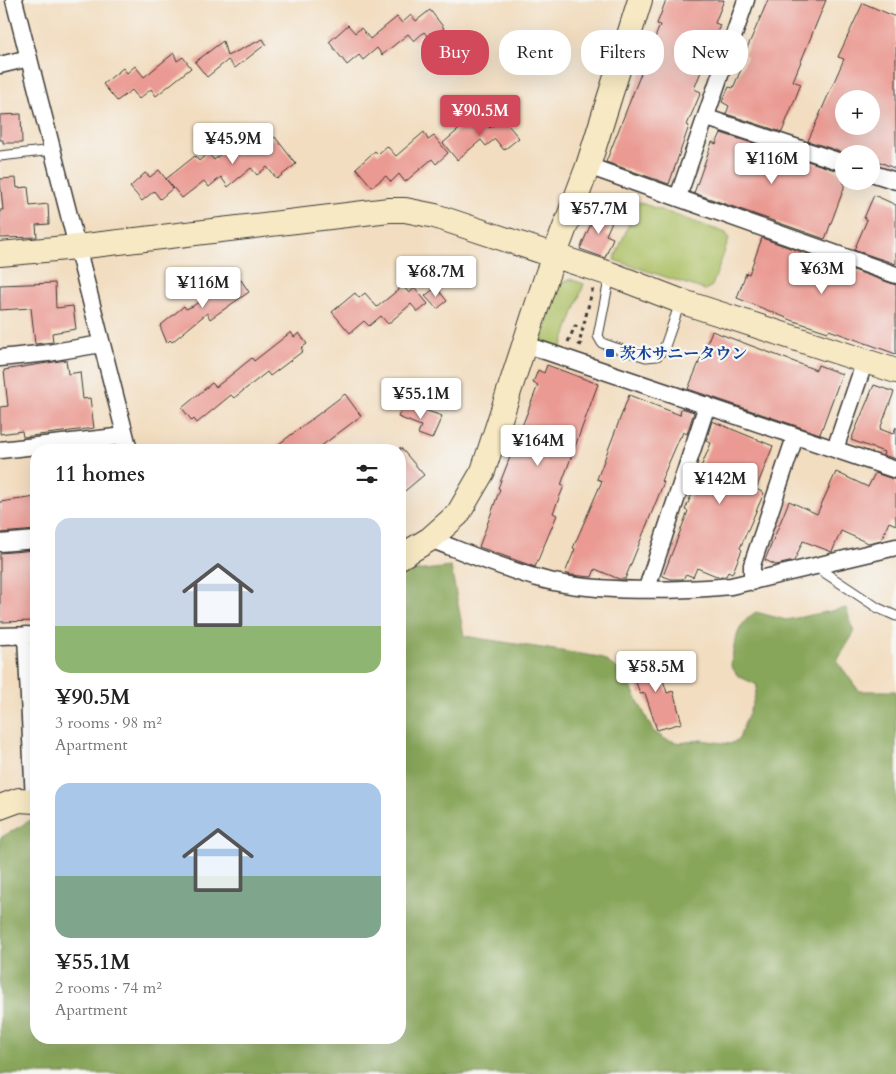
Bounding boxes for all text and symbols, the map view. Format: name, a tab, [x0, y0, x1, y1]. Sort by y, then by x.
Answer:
chip: Buy	[421, 30, 489, 75]
chip: Rent	[499, 30, 571, 75]
chip: Filters	[581, 30, 664, 75]
chip: New	[674, 30, 748, 75]
map controls	[835, 90, 880, 190]
button: +	[835, 90, 880, 135]
pin: ¥90.5M	[439, 94, 521, 137]
text: ¥90.5M	[451, 100, 509, 122]
pin: ¥45.9M	[192, 122, 274, 165]
text: ¥45.9M	[204, 128, 262, 150]
pin: ¥116M	[737, 142, 807, 185]
button: −	[835, 145, 880, 190]
text: ¥116M	[746, 148, 798, 170]
pin: ¥57.7M	[558, 192, 640, 235]
text: ¥57.7M	[570, 198, 628, 220]
pin: ¥63M	[792, 252, 852, 295]
pin: ¥68.7M	[395, 256, 477, 298]
text: ¥63M	[800, 258, 844, 280]
text: ¥68.7M	[407, 261, 465, 283]
pin: ¥116M	[168, 266, 238, 309]
text: ¥116M	[177, 272, 229, 294]
place label: 茨木サニータウン	[620, 343, 747, 365]
marker: 茨木サニータウン	[604, 347, 616, 359]
pin: ¥55.1M	[380, 378, 462, 420]
text: ¥55.1M	[392, 383, 450, 405]
pin: ¥164M	[503, 424, 573, 467]
text: ¥164M	[512, 430, 564, 452]
text: 11 homes	[55, 460, 145, 489]
icon: filters	[353, 460, 381, 488]
pin: ¥142M	[685, 462, 755, 505]
text: ¥142M	[694, 468, 746, 490]
icon: home	[173, 550, 263, 640]
pin: ¥58.5M	[615, 650, 697, 693]
text: ¥58.5M	[627, 656, 685, 678]
text: ¥90.5M	[55, 683, 131, 712]
text: 3 rooms · 98 m²	[55, 712, 162, 734]
text: Apartment	[55, 734, 128, 756]
icon: home	[173, 815, 263, 905]
text: ¥55.1M	[55, 948, 131, 977]
text: 2 rooms · 74 m²	[55, 977, 162, 999]
text: Apartment	[55, 999, 128, 1021]

